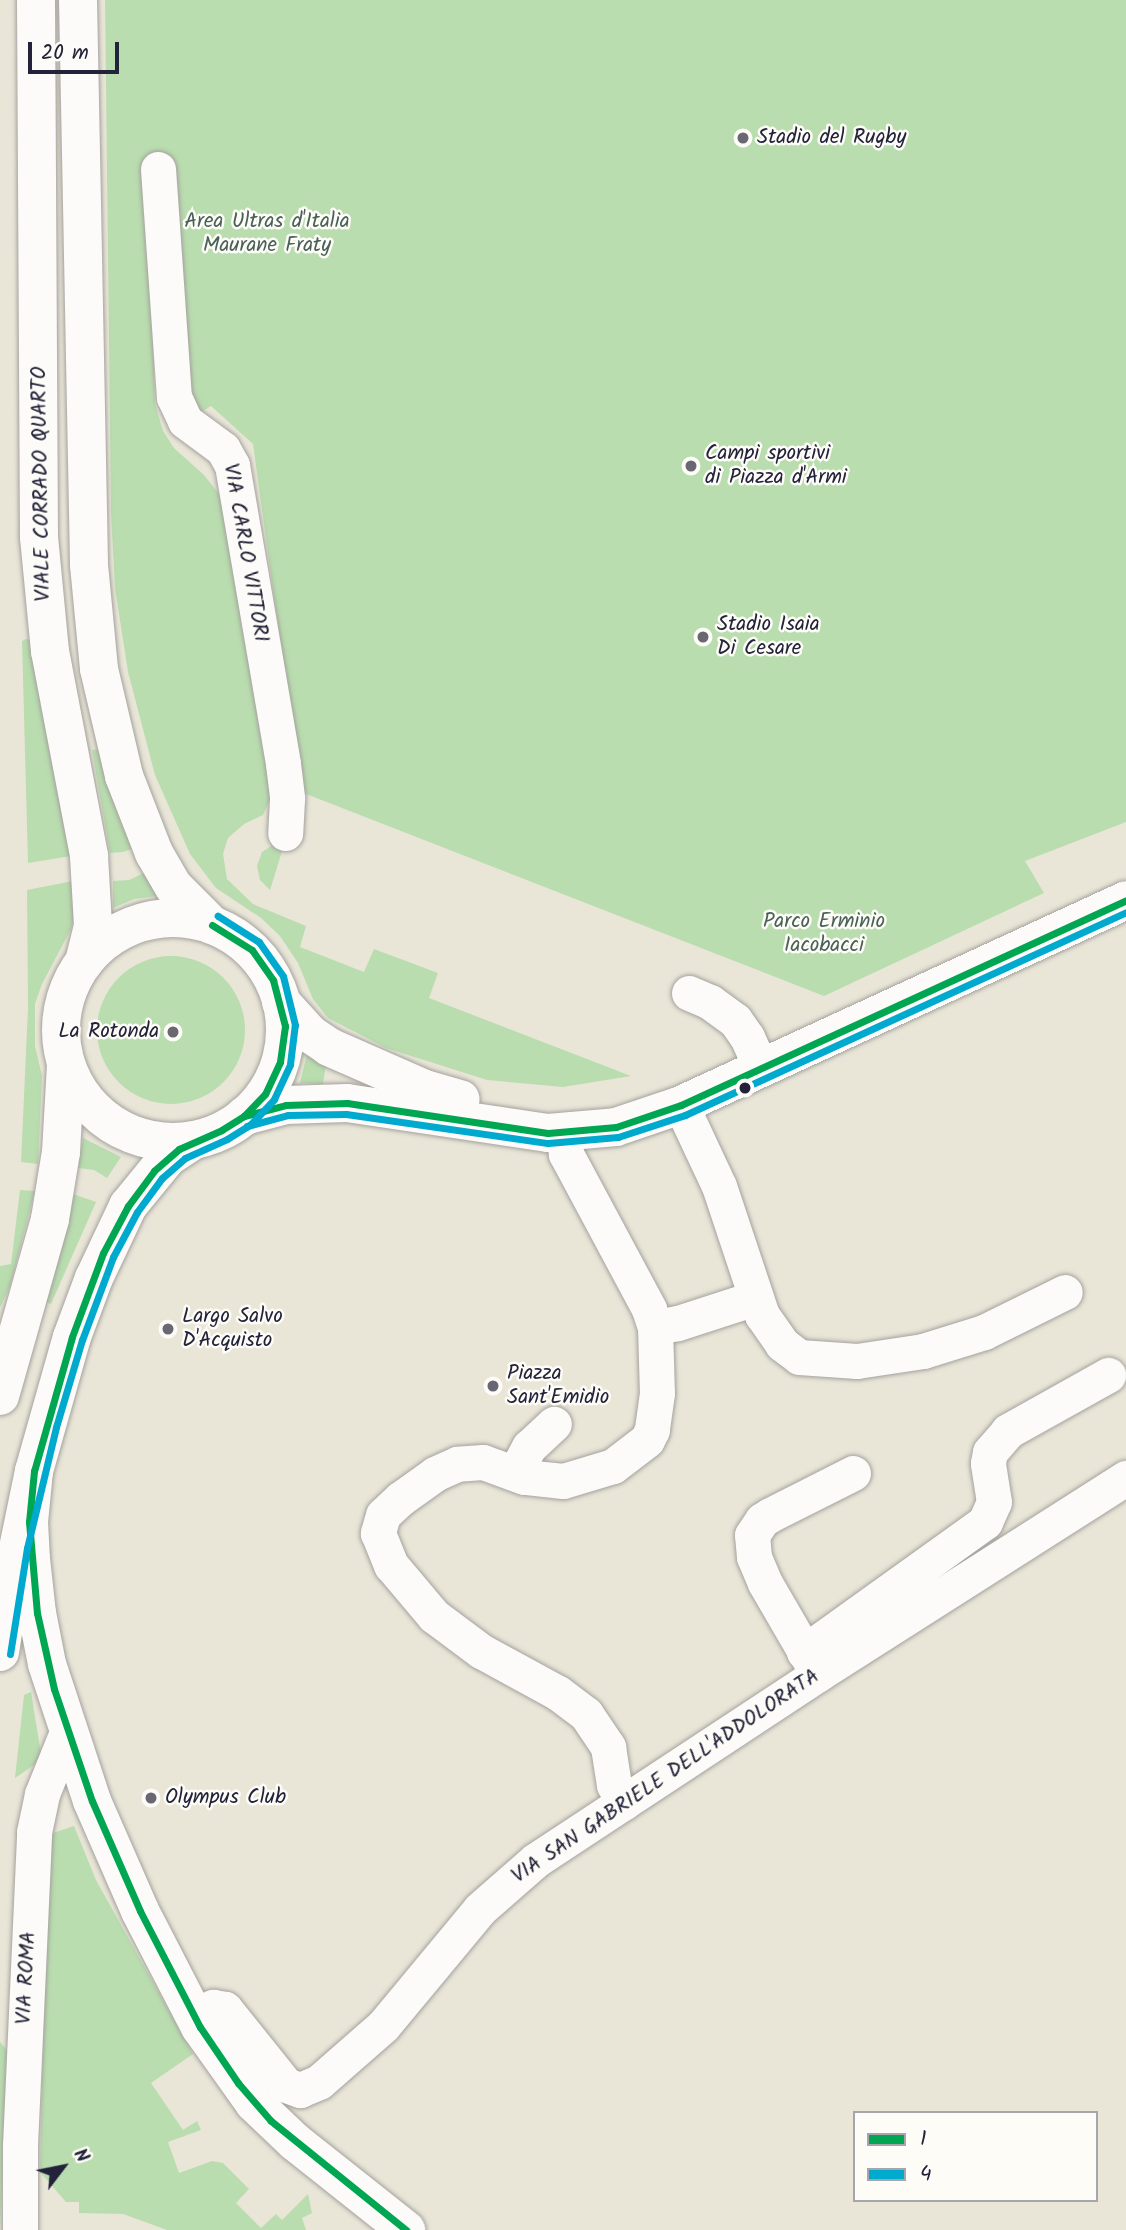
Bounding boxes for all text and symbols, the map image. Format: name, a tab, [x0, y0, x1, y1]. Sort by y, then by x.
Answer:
scale bar	[32, 28, 122, 72]
text: 20 m	[41, 37, 89, 70]
place label: Stadio del Rugby	[757, 125, 906, 151]
marker: Stadio del Rugby	[735, 130, 751, 146]
park label: Area Ultras d'Italia Maurane Fraty	[184, 209, 350, 259]
street label: VIALE CORRADO QUARTO	[27, 366, 57, 602]
place label: Campi sportivi di Piazza d'Armi	[705, 441, 847, 491]
marker: Campi sportivi di Piazza d'Armi	[683, 458, 699, 474]
street label: VIA CARLO VITTORI	[217, 462, 273, 644]
place label: Stadio Isaia Di Cesare	[717, 612, 820, 662]
marker: Stadio Isaia Di Cesare	[695, 629, 711, 645]
park label: Parco Erminio Iacobacci	[763, 909, 885, 959]
place label: La Rotonda	[58, 1019, 159, 1045]
marker: La Rotonda	[165, 1024, 181, 1040]
unlabelled marker	[738, 1081, 752, 1095]
place label: Largo Salvo D'Acquisto	[182, 1304, 283, 1354]
marker: Largo Salvo D'Acquisto	[160, 1321, 176, 1337]
place label: Piazza Sant'Emidio	[507, 1361, 609, 1411]
marker: Piazza Sant'Emidio	[485, 1378, 501, 1394]
street label: VIA SAN GABRIELE DELL'ADDOLORATA	[507, 1664, 825, 1890]
place label: Olympus Club	[165, 1785, 286, 1811]
marker: Olympus Club	[143, 1790, 159, 1806]
street label: VIA ROMA	[12, 1931, 42, 2025]
legend	[853, 2111, 1098, 2202]
text: 1	[920, 2123, 927, 2156]
north arrow	[28, 2132, 98, 2202]
text: N	[65, 2143, 97, 2169]
text: 4	[920, 2158, 932, 2191]

